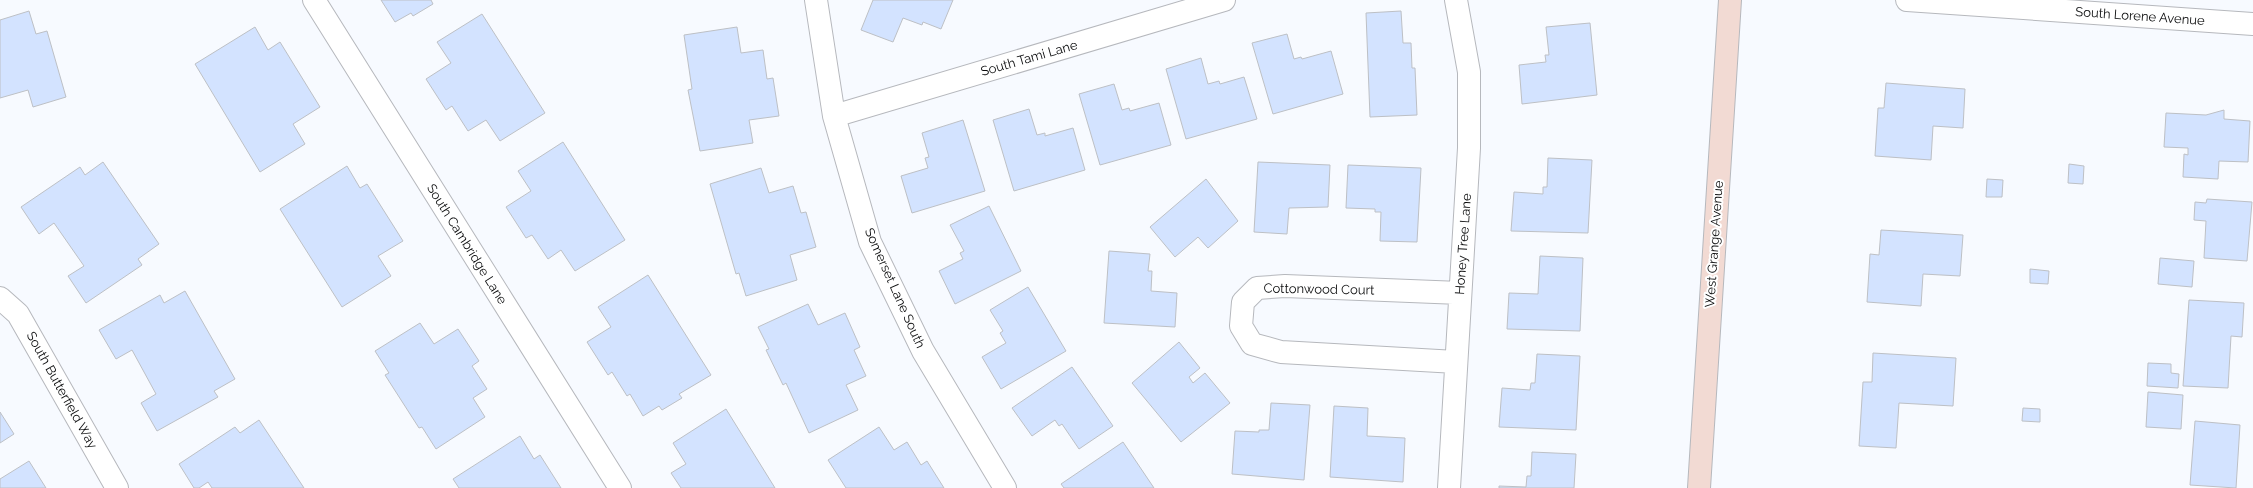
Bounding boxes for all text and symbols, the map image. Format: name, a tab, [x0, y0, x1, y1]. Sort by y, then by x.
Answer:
street label: South Lorene Avenue	[2075, 4, 2205, 28]
street label: South Tami Lane	[979, 37, 1079, 79]
street label: West Grange Avenue	[1702, 180, 1726, 308]
street label: South Cambridge Lane	[424, 181, 510, 307]
street label: Honey Tree Lane	[1452, 193, 1474, 295]
street label: Somerset Lane South	[862, 226, 928, 350]
street label: Cottonwood Court	[1263, 281, 1375, 297]
street label: South Butterfield Way	[24, 329, 100, 451]

